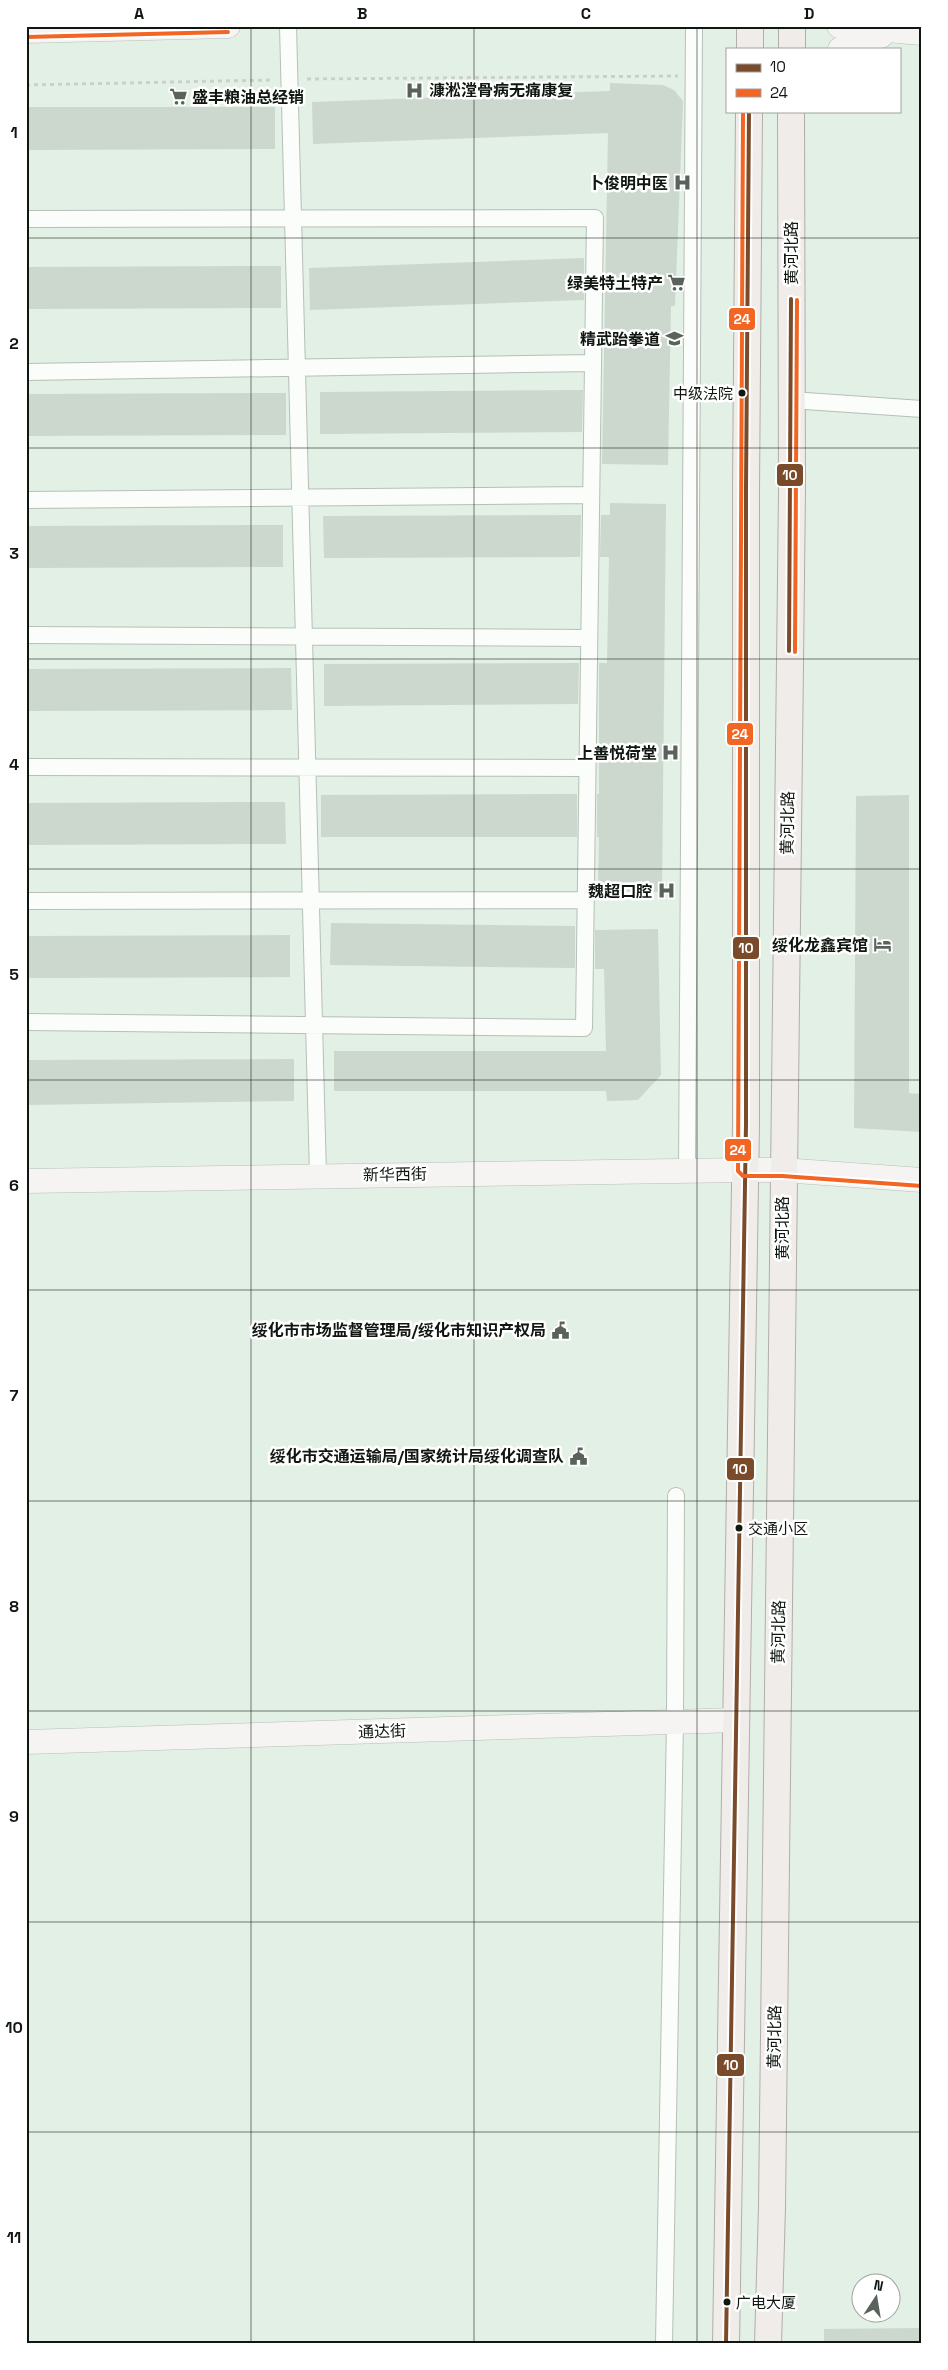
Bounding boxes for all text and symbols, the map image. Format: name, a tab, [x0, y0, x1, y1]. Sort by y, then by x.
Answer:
text: A	[134, 3, 144, 24]
text: B	[357, 3, 367, 24]
text: C	[581, 3, 591, 24]
text: D	[804, 3, 814, 24]
legend	[726, 48, 900, 112]
text: 10	[770, 57, 786, 76]
hospital icon: 漮淞漟骨病无痛康复	[405, 80, 425, 100]
place label: 漮淞漟骨病无痛康复	[429, 80, 573, 101]
text: 24	[770, 83, 788, 102]
supermarket icon: 盛丰粮油总经销	[168, 87, 188, 107]
place label: 盛丰粮油总经销	[192, 87, 304, 108]
text: 1	[10, 122, 18, 143]
place label: 卜俊明中医	[588, 173, 668, 194]
hospital icon: 卜俊明中医	[672, 173, 692, 193]
street label: 黄河北路	[781, 221, 802, 285]
place label: 绿美特土特产	[567, 273, 663, 294]
supermarket icon: 绿美特土特产	[667, 273, 687, 293]
line badge: 24	[728, 307, 756, 331]
text: 24	[734, 310, 751, 328]
place label: 精武跆拳道	[580, 329, 660, 350]
school or university icon: 精武跆拳道	[664, 329, 684, 349]
text: 2	[9, 333, 19, 354]
place label: 中级法院	[673, 384, 733, 403]
marker: 中级法院	[737, 388, 747, 398]
line badge: 10	[776, 463, 804, 487]
text: 10	[782, 466, 798, 484]
text: 3	[9, 543, 19, 564]
line badge: 24	[726, 722, 754, 746]
text: 24	[732, 725, 749, 743]
place label: 上善悦荷堂	[577, 743, 657, 764]
hospital icon: 上善悦荷堂	[661, 743, 681, 763]
text: 4	[9, 754, 19, 775]
street label: 黄河北路	[776, 791, 799, 855]
place label: 魏超口腔	[588, 881, 652, 902]
hospital icon: 魏超口腔	[656, 881, 676, 901]
place label: 绥化龙鑫宾馆	[772, 935, 868, 956]
hotel icon: 绥化龙鑫宾馆	[872, 935, 892, 955]
line badge: 10	[732, 936, 760, 960]
text: 10	[738, 939, 754, 957]
text: 5	[9, 964, 19, 985]
line badge: 24	[724, 1138, 752, 1162]
text: 24	[730, 1141, 747, 1159]
street label: 新华西街	[363, 1163, 427, 1186]
text: 6	[9, 1175, 19, 1196]
street label: 黄河北路	[772, 1196, 793, 1260]
place label: 绥化市市场监督管理局/绥化市知识产权局	[252, 1320, 546, 1341]
public building icon: 绥化市市场监督管理局/绥化市知识产权局	[550, 1320, 570, 1340]
text: 7	[10, 1385, 19, 1406]
place label: 绥化市交通运输局/国家统计局绥化调查队	[270, 1446, 564, 1467]
public building icon: 绥化市交通运输局/国家统计局绥化调查队	[568, 1446, 588, 1466]
line badge: 10	[726, 1457, 755, 1481]
text: 10	[732, 1460, 748, 1478]
place label: 交通小区	[748, 1519, 808, 1538]
marker: 交通小区	[734, 1523, 744, 1533]
text: 8	[9, 1596, 19, 1617]
street label: 黄河北路	[767, 1600, 790, 1664]
street label: 通达街	[358, 1720, 406, 1743]
text: 9	[9, 1806, 19, 1827]
street label: 黄河北路	[763, 2005, 786, 2069]
text: 10	[5, 2017, 23, 2038]
line badge: 10	[716, 2053, 745, 2077]
text: 10	[723, 2056, 739, 2074]
text: 11	[7, 2227, 21, 2248]
north arrow	[850, 2272, 900, 2322]
text: N	[872, 2276, 885, 2295]
place label: 广电大厦	[736, 2293, 796, 2312]
marker: 广电大厦	[722, 2297, 732, 2307]

